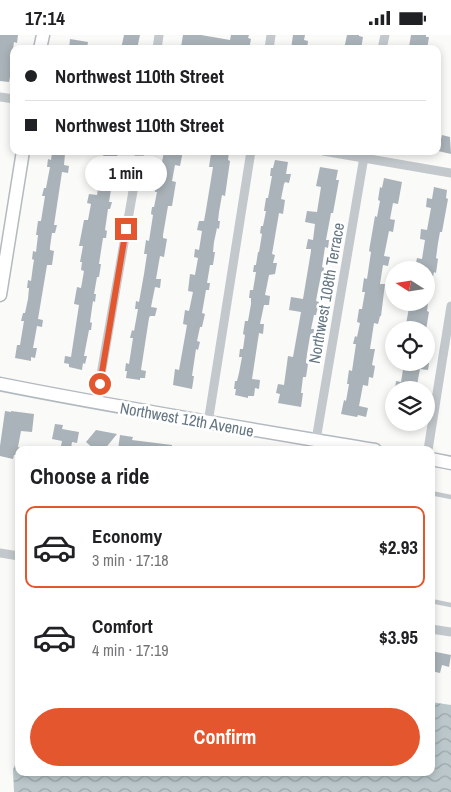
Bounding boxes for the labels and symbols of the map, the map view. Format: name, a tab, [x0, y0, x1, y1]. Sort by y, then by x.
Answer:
callout: 1 min	[85, 156, 167, 191]
route end	[115, 218, 137, 240]
street label: Northwest 108th Terrace	[303, 221, 349, 365]
north arrow	[385, 261, 435, 311]
route start	[89, 373, 111, 395]
street label: Northwest 12th Avenue	[118, 396, 256, 442]

